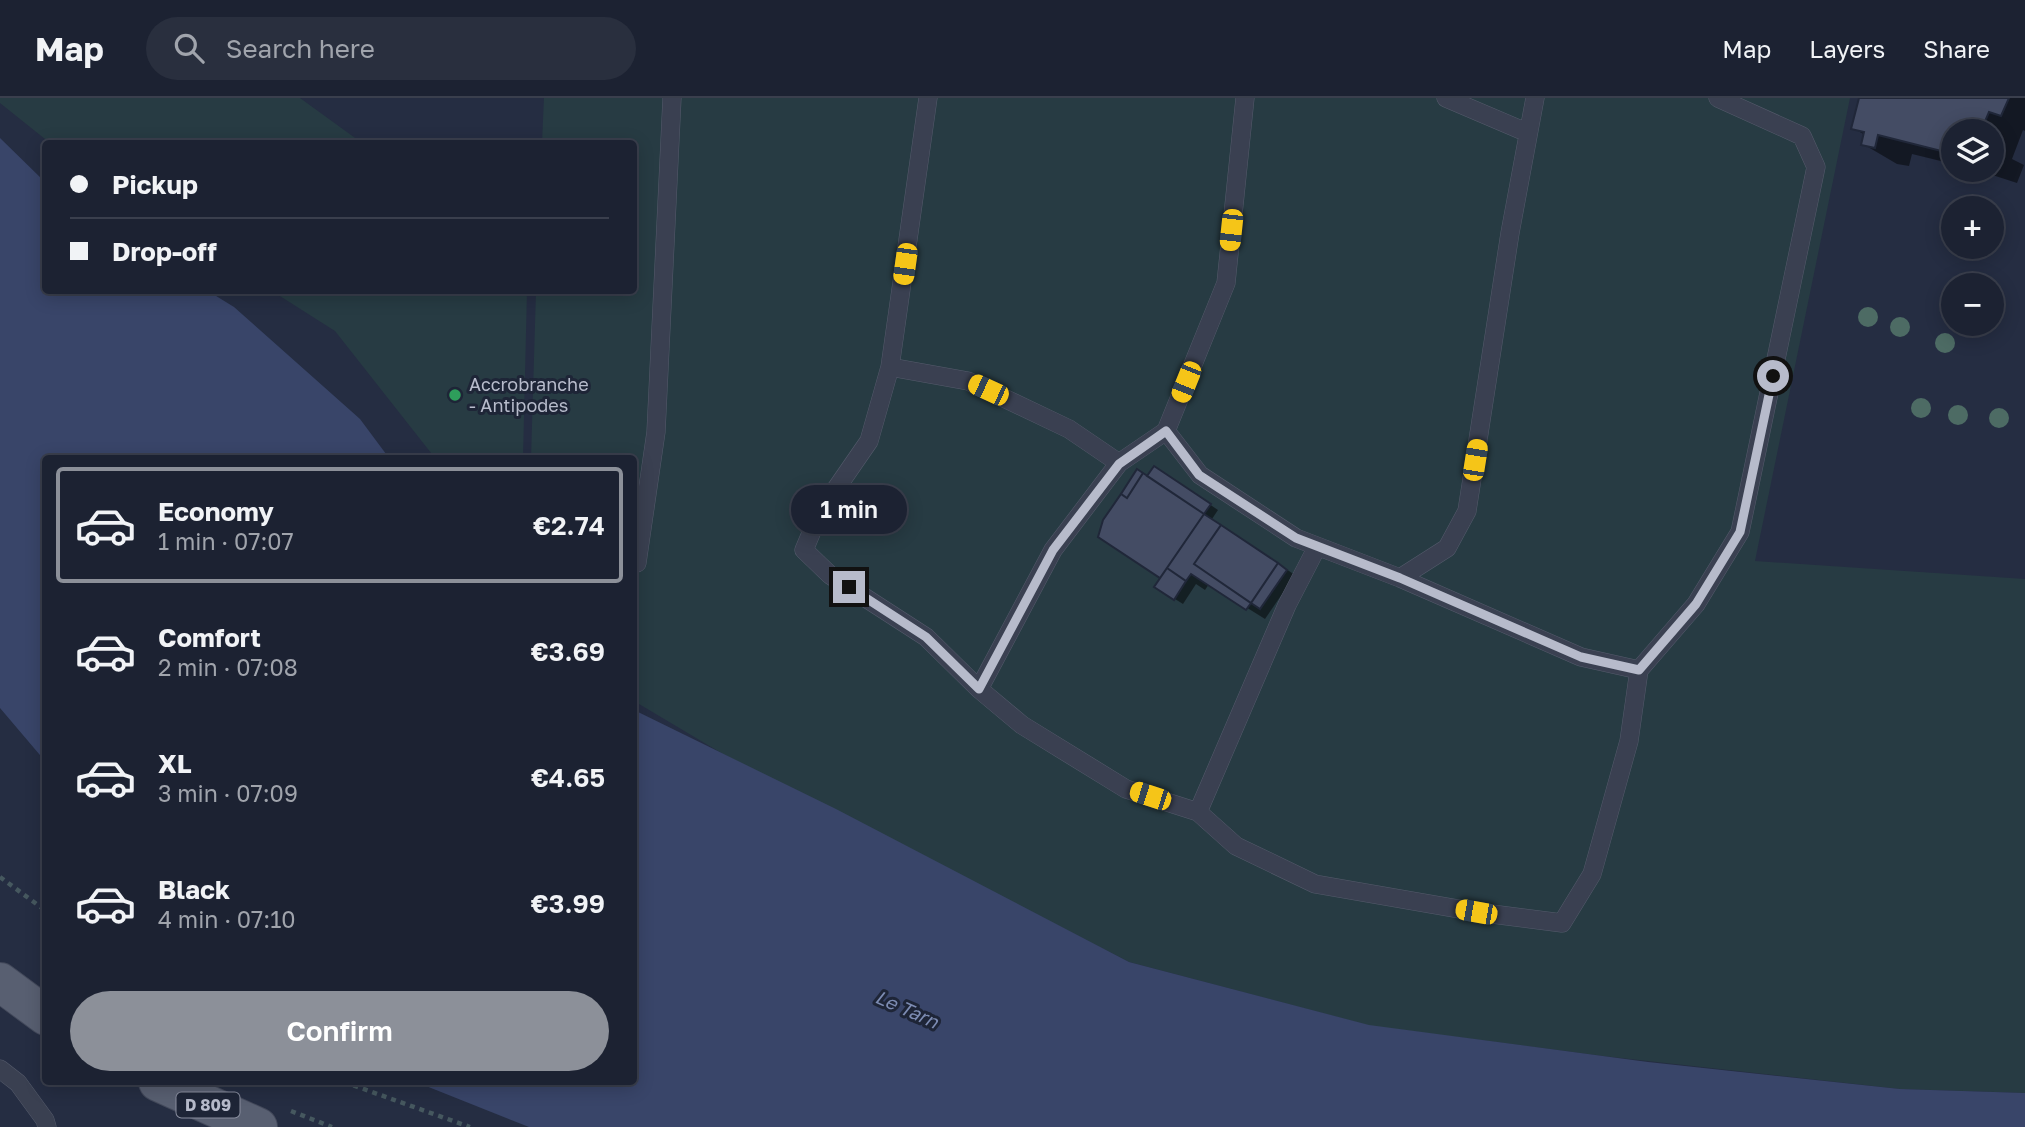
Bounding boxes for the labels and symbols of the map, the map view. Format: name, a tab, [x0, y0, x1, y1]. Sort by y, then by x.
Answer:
car	[1219, 208, 1244, 252]
car	[892, 242, 919, 286]
car	[1169, 359, 1204, 405]
route start	[1757, 360, 1789, 392]
car	[965, 372, 1012, 408]
place label: Accrobranche - Antipodes	[469, 373, 589, 416]
marker: Accrobranche - Antipodes	[447, 387, 463, 403]
car	[1462, 438, 1489, 482]
callout: 1 min	[791, 486, 907, 534]
route end	[833, 571, 865, 603]
car	[1127, 780, 1174, 812]
car	[1454, 898, 1499, 926]
water label: Le Tarn	[872, 985, 943, 1033]
road number: D 809	[176, 1093, 240, 1118]

